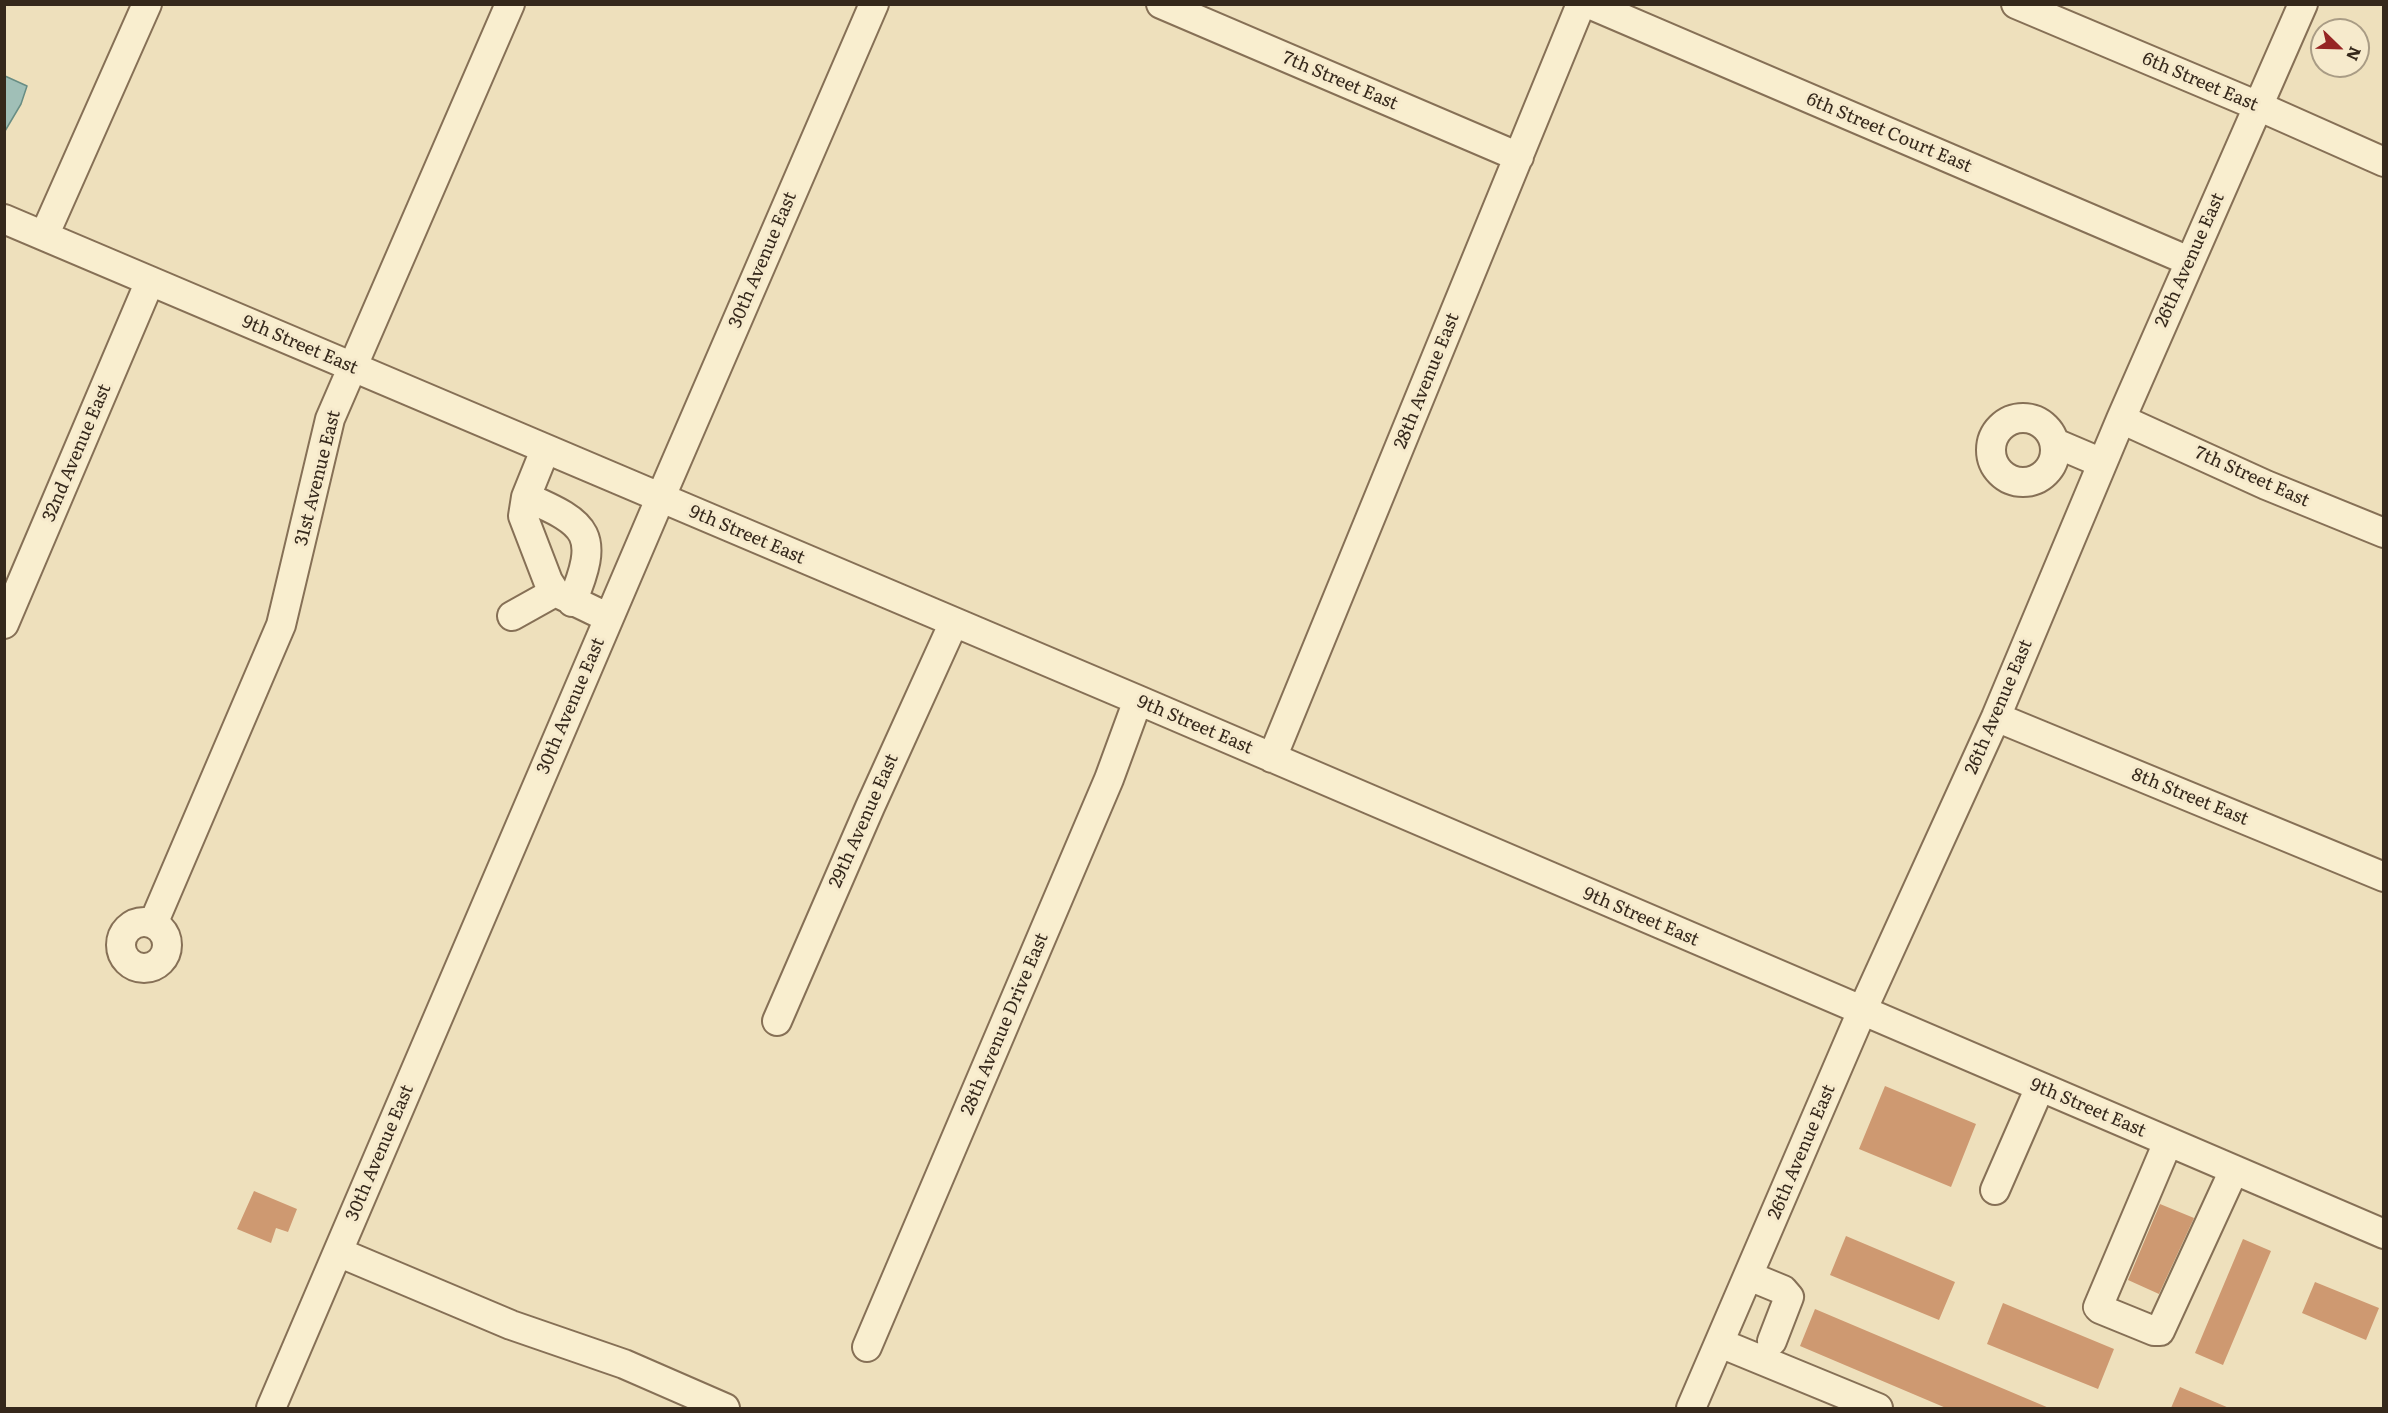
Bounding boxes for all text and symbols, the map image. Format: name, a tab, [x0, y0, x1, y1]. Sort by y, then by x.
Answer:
north arrow	[2310, 18, 2370, 78]
text: N	[2341, 43, 2368, 65]
street label: 7th Street East	[1279, 47, 1401, 115]
street label: 6th Street East	[2139, 48, 2261, 116]
street label: 6th Street Court East	[1803, 88, 1975, 178]
street label: 30th Avenue East	[725, 189, 801, 331]
street label: 26th Avenue East	[2151, 190, 2229, 330]
street label: 28th Avenue East	[1390, 310, 1464, 452]
street label: 9th Street East	[239, 311, 361, 379]
street label: 32nd Avenue East	[38, 381, 116, 525]
street label: 31st Avenue East	[291, 408, 345, 548]
street label: 7th Street East	[2191, 442, 2313, 512]
street label: 9th Street East	[686, 501, 808, 569]
street label: 30th Avenue East	[533, 635, 609, 777]
street label: 26th Avenue East	[1961, 636, 2037, 778]
street label: 9th Street East	[1134, 691, 1256, 759]
street label: 29th Avenue East	[825, 751, 903, 891]
street label: 8th Street East	[2128, 764, 2252, 830]
street label: 9th Street East	[1580, 883, 1702, 951]
street label: 28th Avenue Drive East	[957, 930, 1053, 1118]
street label: 9th Street East	[2027, 1074, 2149, 1142]
street label: 26th Avenue East	[1764, 1081, 1840, 1223]
street label: 30th Avenue East	[342, 1082, 418, 1224]

